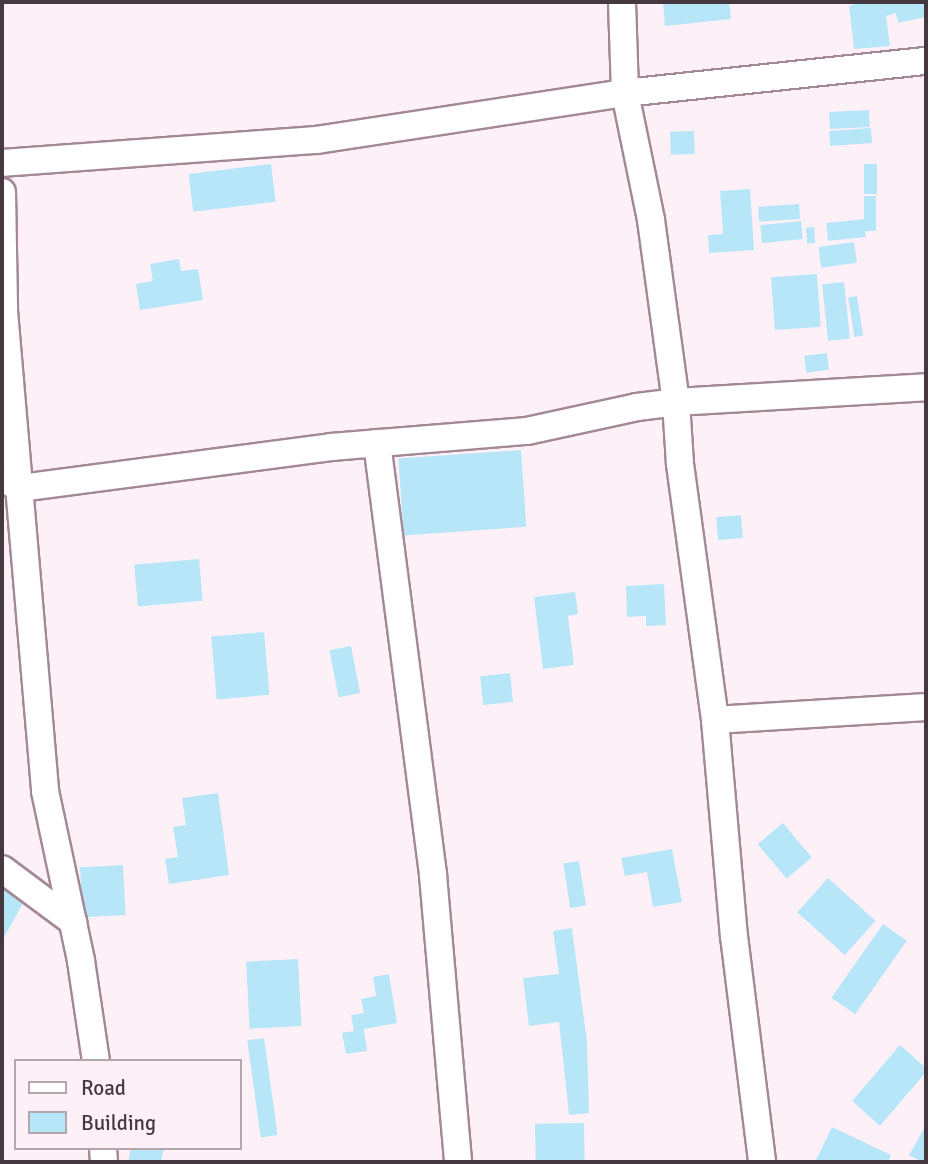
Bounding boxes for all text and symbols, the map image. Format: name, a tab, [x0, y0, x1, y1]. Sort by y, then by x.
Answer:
legend	[14, 1059, 242, 1150]
text: Road	[81, 1075, 126, 1101]
text: Building	[81, 1110, 156, 1136]

